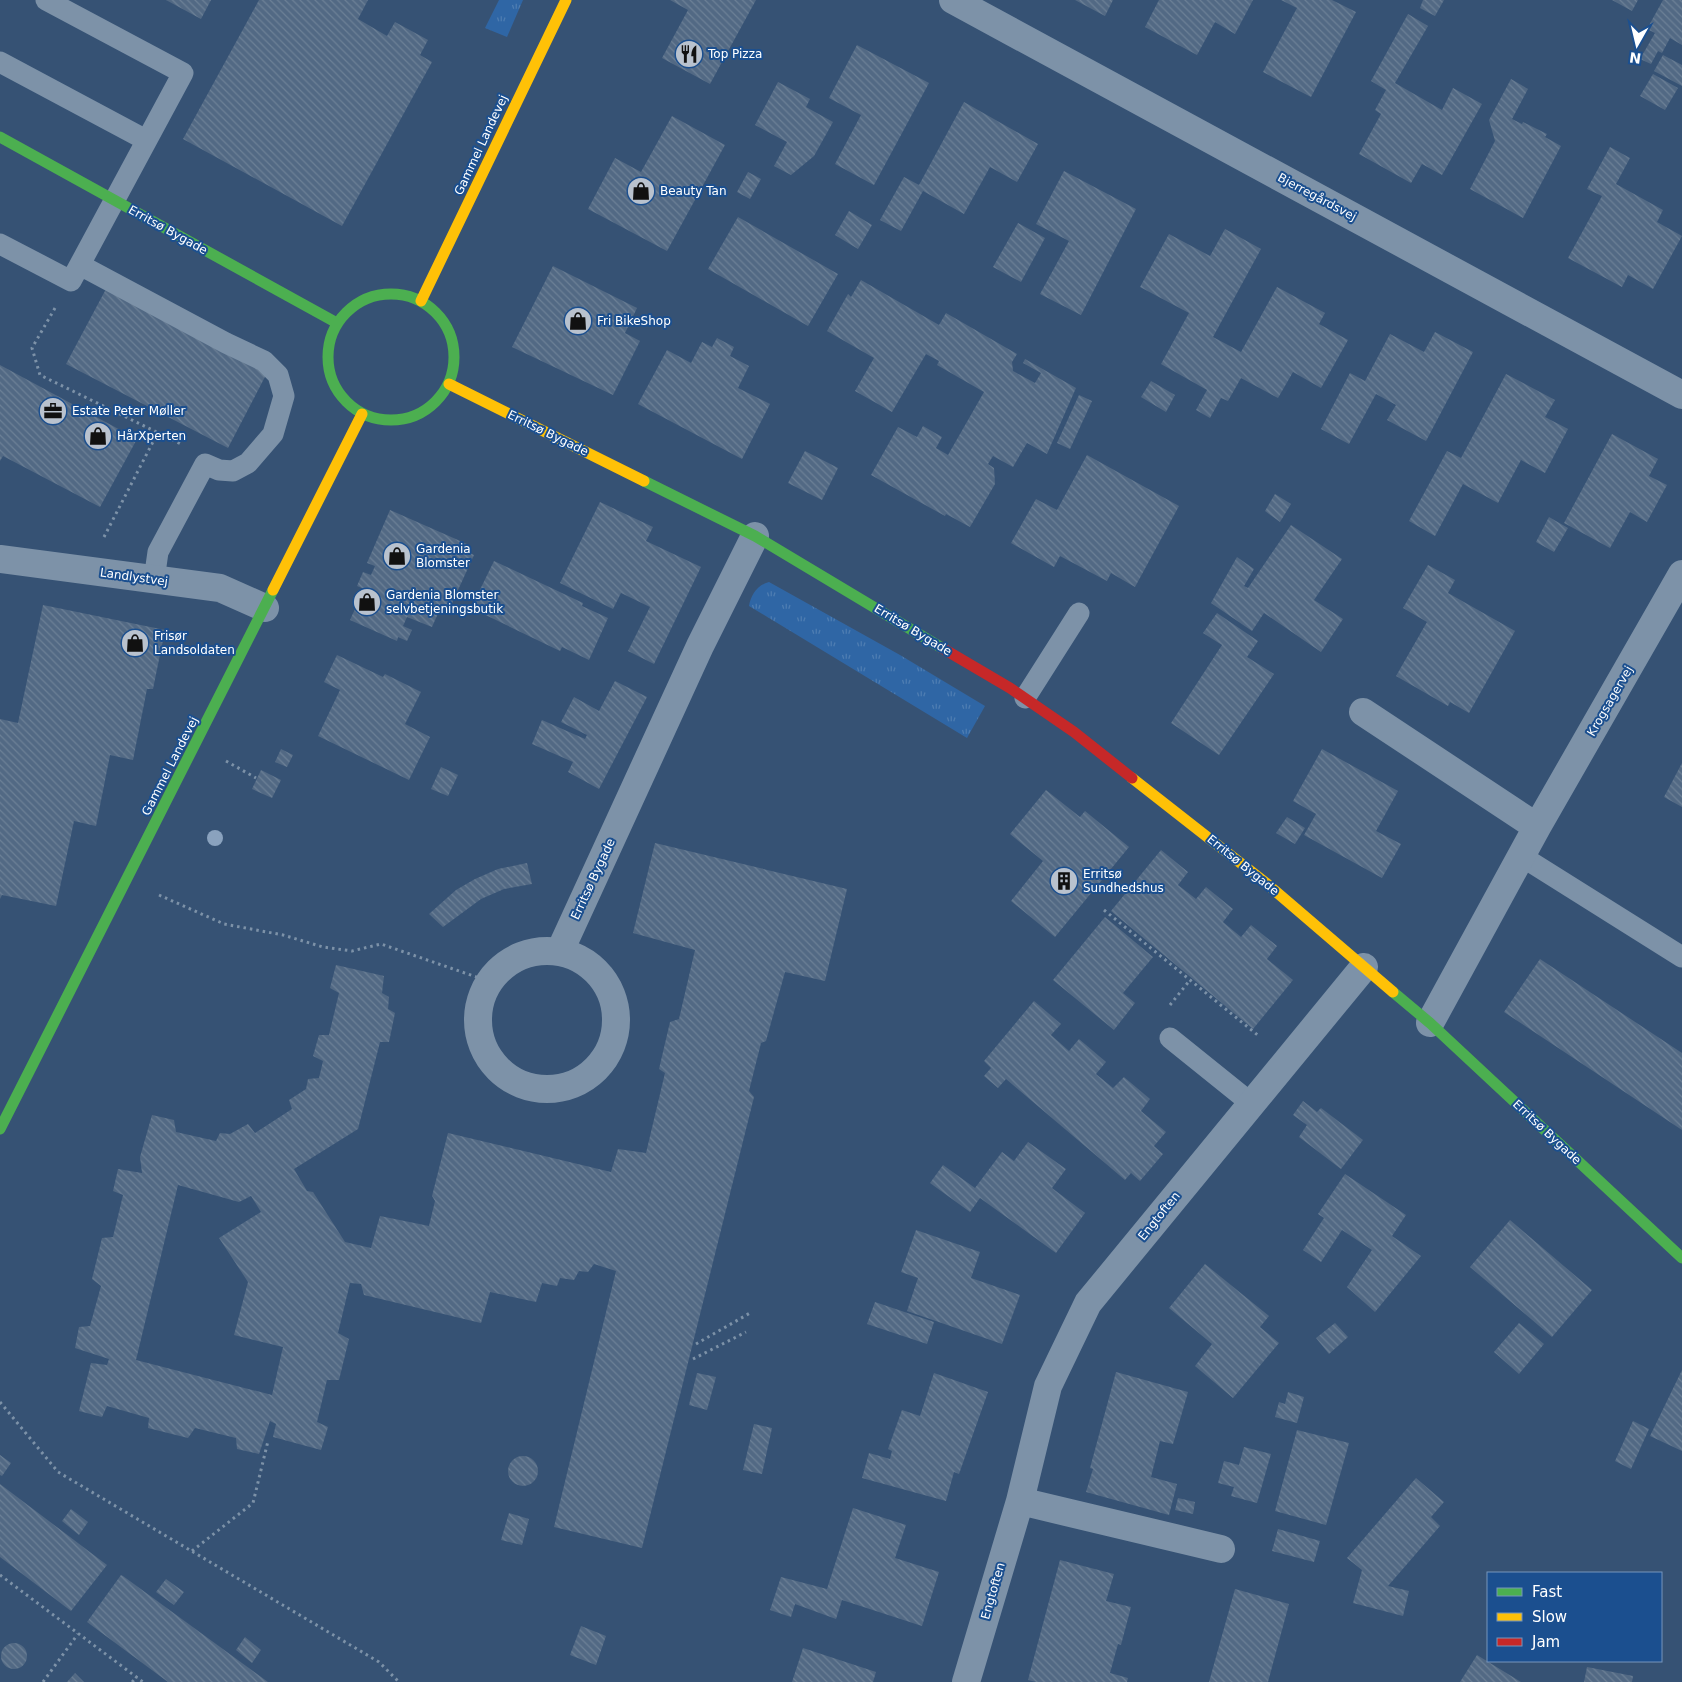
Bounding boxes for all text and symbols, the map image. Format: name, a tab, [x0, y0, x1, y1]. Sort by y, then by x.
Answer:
north arrow	[1612, 20, 1662, 70]
restaurant icon: Top Pizza	[674, 39, 704, 69]
place label: Top Pizza	[707, 47, 762, 61]
text: N	[1628, 49, 1642, 67]
street label: Gammel Landevej	[452, 93, 510, 197]
street label: Bjerregårdsvej	[1275, 170, 1359, 224]
shop icon: Beauty Tan	[626, 176, 656, 206]
place label: Beauty Tan	[660, 184, 727, 198]
street label: Erritsø Bygade	[126, 203, 210, 257]
shop icon: Fri BikeShop	[563, 306, 593, 336]
place label: Fri BikeShop	[597, 314, 671, 328]
office icon: Estate Peter Møller	[38, 396, 68, 426]
place label: Estate Peter Møller	[72, 404, 186, 418]
street label: Erritsø Bygade	[505, 407, 591, 459]
shop icon: HårXperten	[83, 421, 113, 451]
place label: HårXperten	[117, 429, 186, 443]
shop icon: Gardenia Blomster	[382, 541, 412, 571]
place label: Gardenia Blomster	[416, 542, 471, 570]
street label: Landlystvej	[99, 565, 169, 589]
shop icon: Gardenia Blomster selvbetjeningsbutik	[352, 587, 382, 617]
place label: Gardenia Blomster selvbetjeningsbutik	[386, 588, 503, 616]
street label: Erritsø Bygade	[872, 601, 954, 659]
shop icon: Frisør Landsoldaten	[120, 628, 150, 658]
place label: Frisør Landsoldaten	[154, 629, 235, 657]
street label: Krogsagervej	[1584, 663, 1636, 739]
street label: Gammel Landevej	[139, 714, 201, 818]
street label: Erritsø Bygade	[1204, 832, 1282, 898]
street label: Erritsø Bygade	[568, 836, 618, 922]
building icon: Erritsø Sundhedshus	[1049, 866, 1079, 896]
place label: Erritsø Sundhedshus	[1083, 867, 1164, 895]
street label: Erritsø Bygade	[1510, 1097, 1584, 1167]
street label: Engtoften	[1135, 1189, 1183, 1243]
street label: Engtoften	[978, 1561, 1008, 1621]
legend	[1487, 1572, 1662, 1662]
text: Fast	[1532, 1583, 1562, 1601]
text: Slow	[1532, 1608, 1567, 1626]
text: Jam	[1531, 1633, 1560, 1651]

